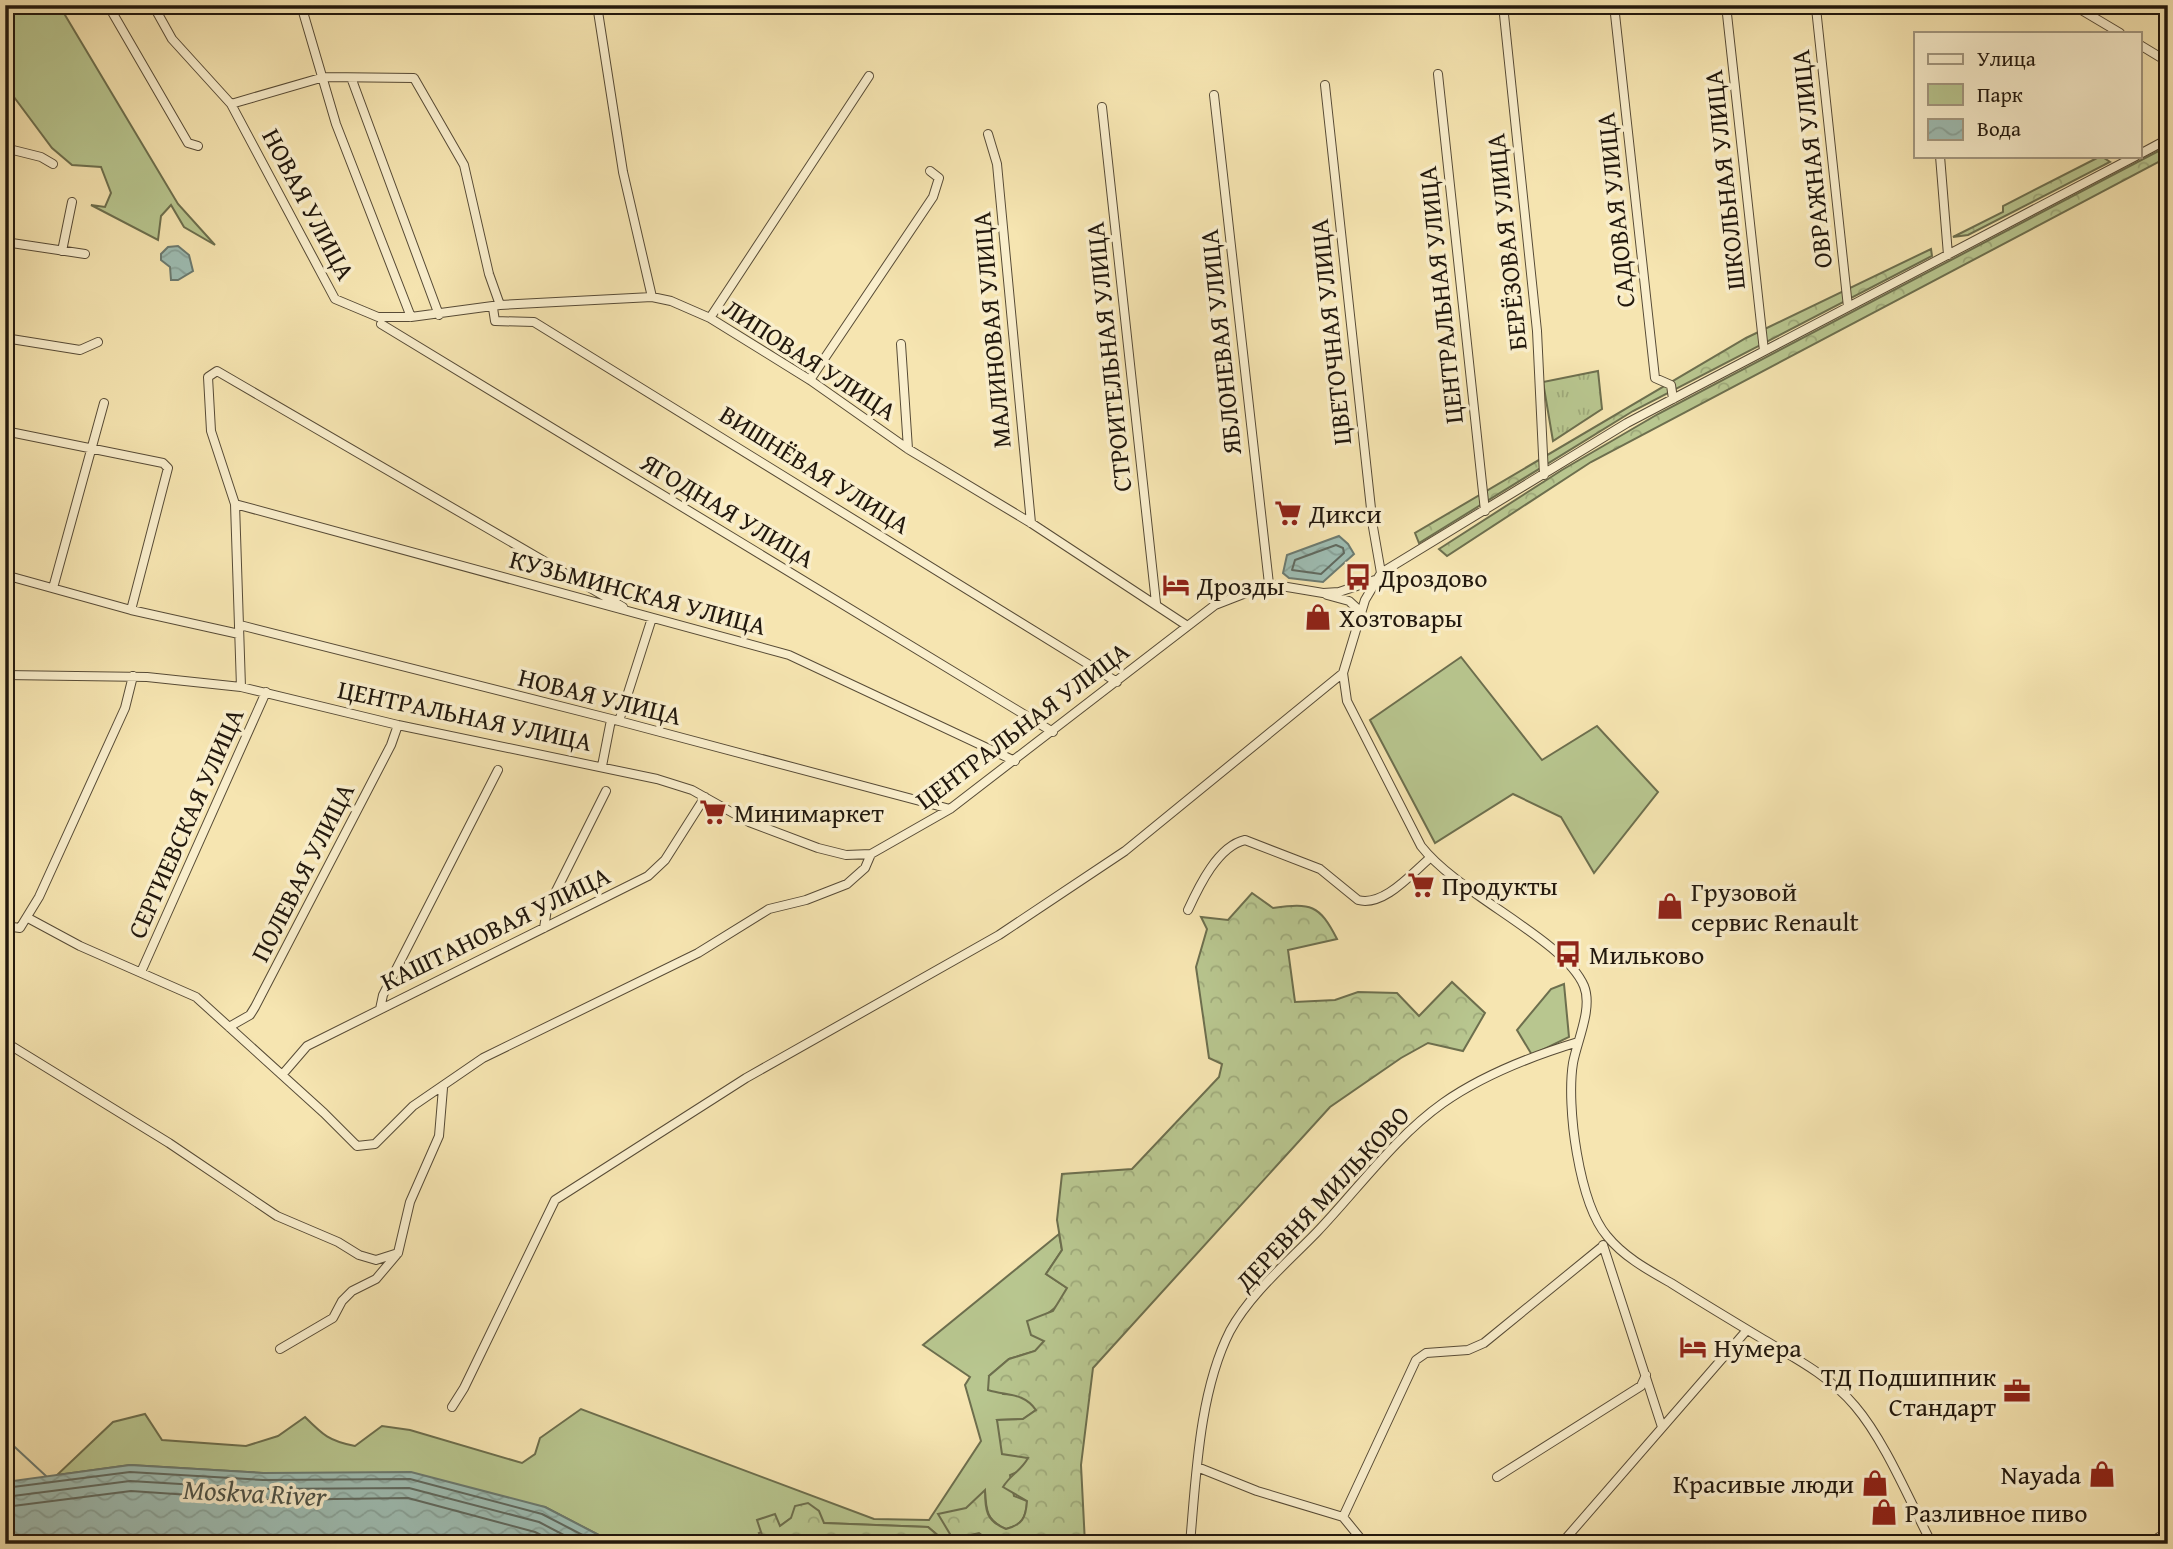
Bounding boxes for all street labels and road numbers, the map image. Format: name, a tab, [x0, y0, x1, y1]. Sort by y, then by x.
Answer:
street label: ОВРАЖНАЯ УЛИЦА	[1780, 47, 1842, 270]
street label: ШКОЛЬНАЯ УЛИЦА	[1693, 68, 1755, 292]
street label: САДОВАЯ УЛИЦА	[1585, 110, 1645, 310]
street label: НОВАЯ УЛИЦА	[253, 121, 366, 287]
street label: БЕРЁЗОВАЯ УЛИЦА	[1475, 131, 1537, 353]
street label: ЦЕНТРАЛЬНАЯ УЛИЦА	[1407, 164, 1473, 426]
street label: МАЛИНОВАЯ УЛИЦА	[961, 210, 1021, 450]
street label: ЦВЕТОЧНАЯ УЛИЦА	[1299, 217, 1361, 447]
street label: СТРОИТЕЛЬНАЯ УЛИЦА	[1074, 220, 1142, 494]
street label: ЯБЛОНЕВАЯ УЛИЦА	[1189, 227, 1251, 458]
street label: ЛИПОВАЯ УЛИЦА	[715, 288, 905, 430]
street label: ВИШНЁВАЯ УЛИЦА	[712, 395, 918, 544]
street label: ЯГОДНАЯ УЛИЦА	[633, 442, 823, 577]
street label: КУЗЬМИНСКАЯ УЛИЦА	[505, 539, 771, 645]
street label: ЦЕНТРАЛЬНАЯ УЛИЦА	[907, 631, 1137, 818]
street label: НОВАЯ УЛИЦА	[514, 657, 686, 735]
street label: ЦЕНТРАЛЬНАЯ УЛИЦА	[334, 669, 596, 761]
street label: СЕРГИЕВСКАЯ УЛИЦА	[117, 701, 253, 944]
street label: ПОЛЕВАЯ УЛИЦА	[240, 776, 364, 968]
street label: КАШТАНОВАЯ УЛИЦА	[374, 855, 616, 1000]
street label: ДЕРЕВНЯ МИЛЬКОВО	[1225, 1097, 1418, 1300]

